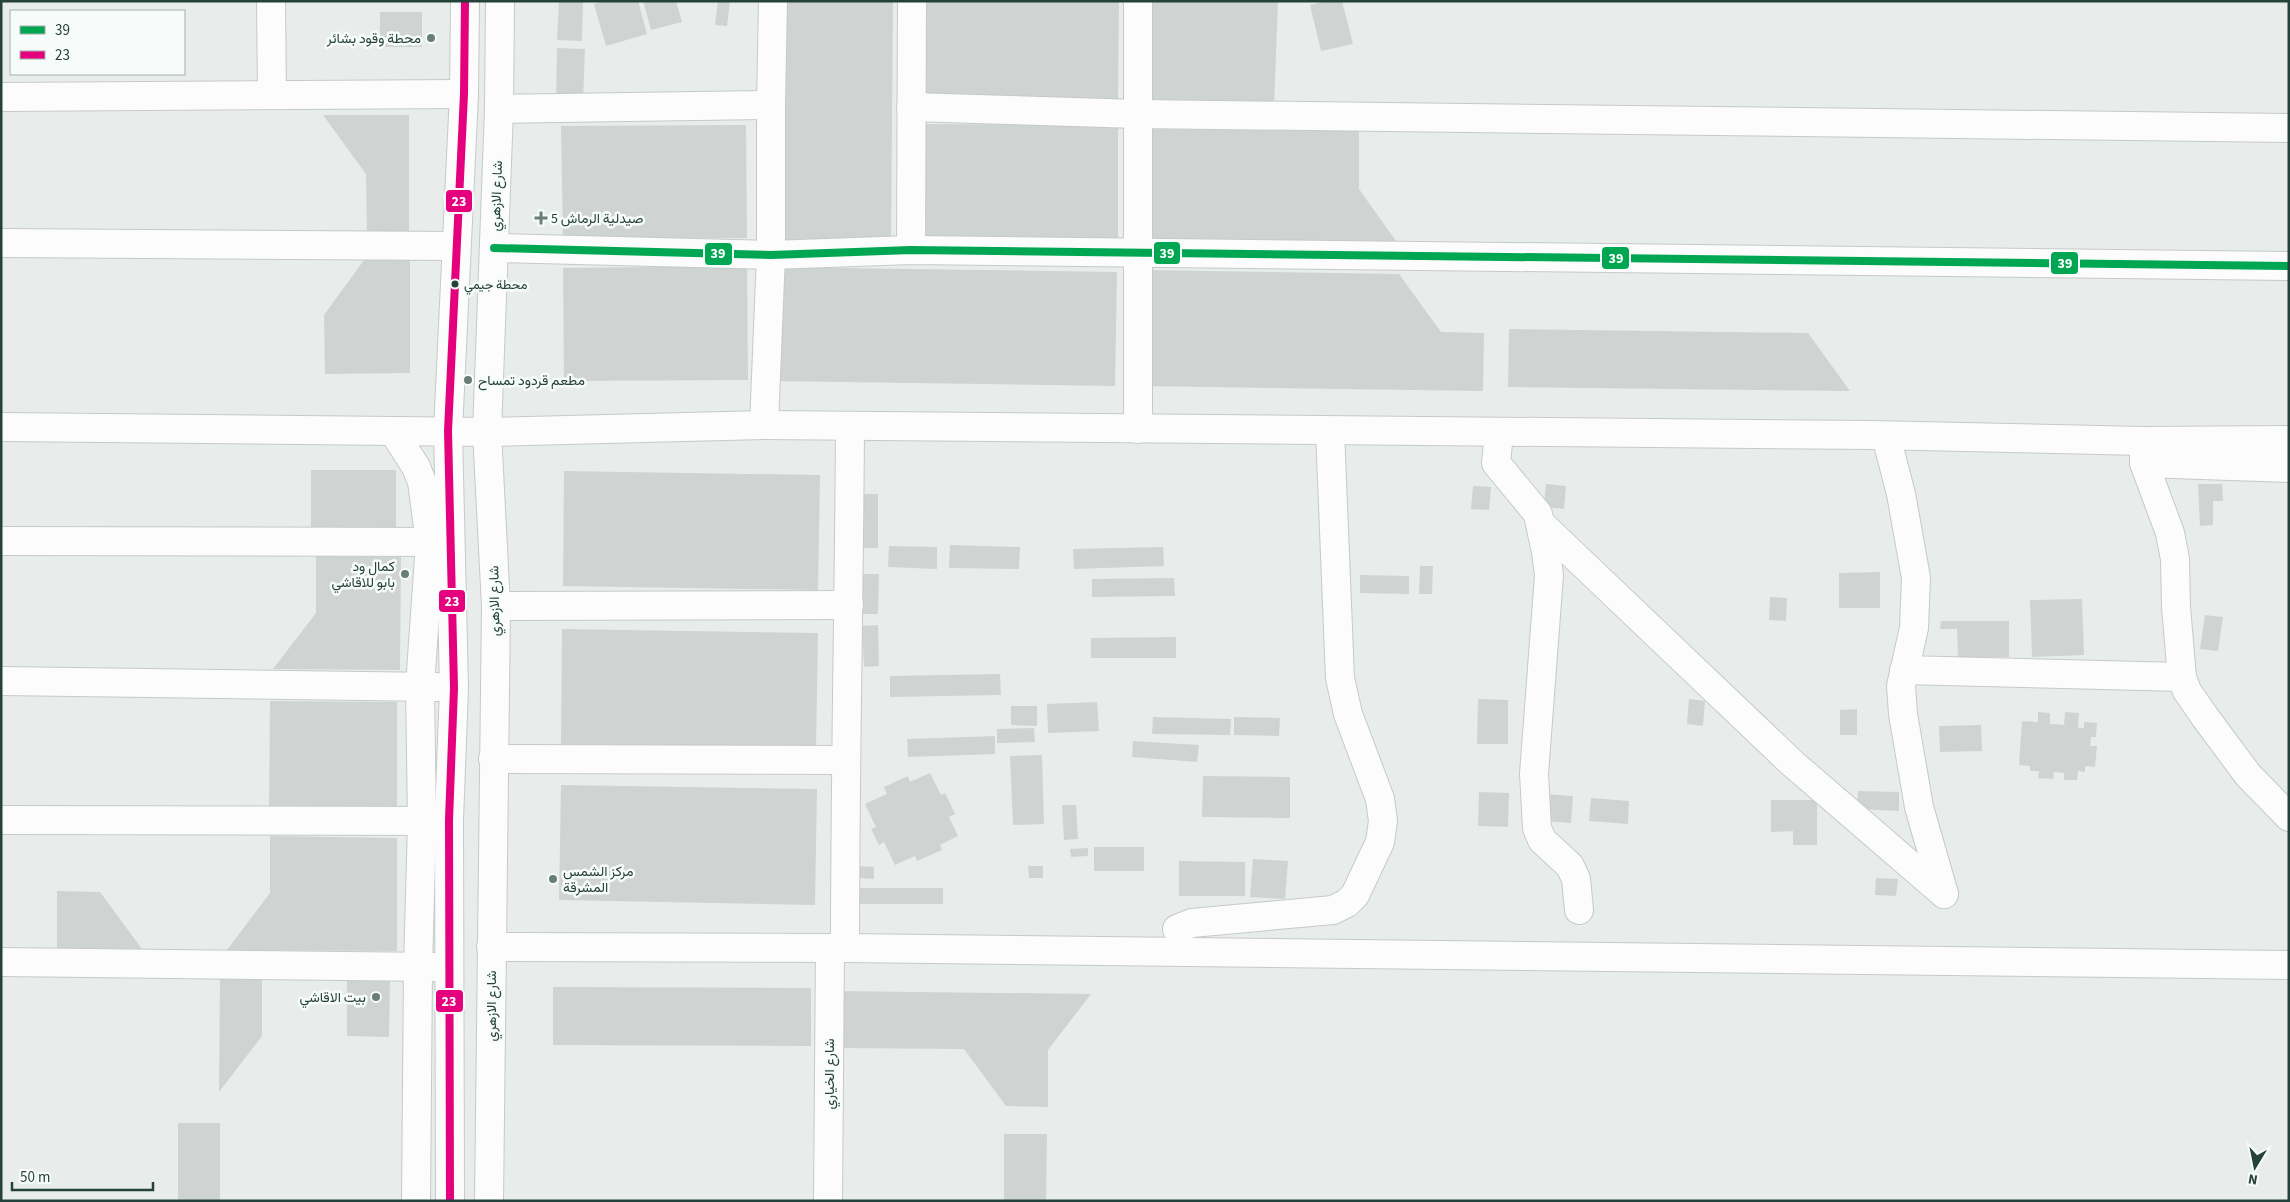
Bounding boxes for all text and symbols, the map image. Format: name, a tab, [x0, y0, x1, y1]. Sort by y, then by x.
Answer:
legend	[10, 10, 185, 75]
text: 39	[55, 20, 70, 41]
place label: محطة وقود بشائر	[326, 29, 421, 49]
marker: محطة وقود بشائر	[425, 32, 437, 44]
text: 23	[55, 45, 70, 66]
street label: شارع الازهري	[486, 160, 509, 232]
line badge: 23	[445, 189, 473, 213]
text: 23	[452, 192, 466, 212]
place label: صيدلية الرماش 5	[551, 209, 644, 229]
marker: صيدلية الرماش 5	[535, 212, 547, 224]
line badge: 39	[1153, 241, 1181, 265]
line badge: 39	[704, 242, 733, 266]
text: 39	[711, 244, 725, 264]
text: 39	[1160, 244, 1174, 264]
line badge: 39	[1601, 246, 1630, 270]
text: 39	[1609, 249, 1623, 269]
line badge: 39	[2050, 251, 2079, 275]
text: 39	[2058, 254, 2072, 274]
place label: محطة جيمي	[464, 276, 527, 295]
marker: محطة جيمي	[450, 279, 460, 289]
place label: مطعم قردود تمساح	[478, 371, 585, 391]
marker: مطعم قردود تمساح	[462, 374, 474, 386]
place label: كمال ود بابو للاقاشي	[331, 557, 395, 594]
street label: شارع الازهري	[484, 565, 507, 637]
marker: كمال ود بابو للاقاشي	[399, 568, 411, 580]
line badge: 23	[438, 589, 466, 613]
text: 23	[445, 592, 459, 612]
place label: مركز الشمس المشرقة	[563, 862, 633, 898]
marker: مركز الشمس المشرقة	[547, 873, 559, 885]
street label: شارع الازهري	[482, 971, 503, 1041]
place label: بيت الاقاشي	[300, 988, 366, 1009]
line badge: 23	[435, 989, 464, 1013]
marker: بيت الاقاشي	[370, 991, 382, 1003]
text: 23	[442, 992, 456, 1012]
street label: شارع الخياري	[820, 1038, 841, 1110]
north arrow	[2230, 1142, 2280, 1192]
scale bar	[12, 1160, 154, 1192]
text: 50 m	[20, 1167, 50, 1188]
text: N	[2247, 1168, 2259, 1189]

